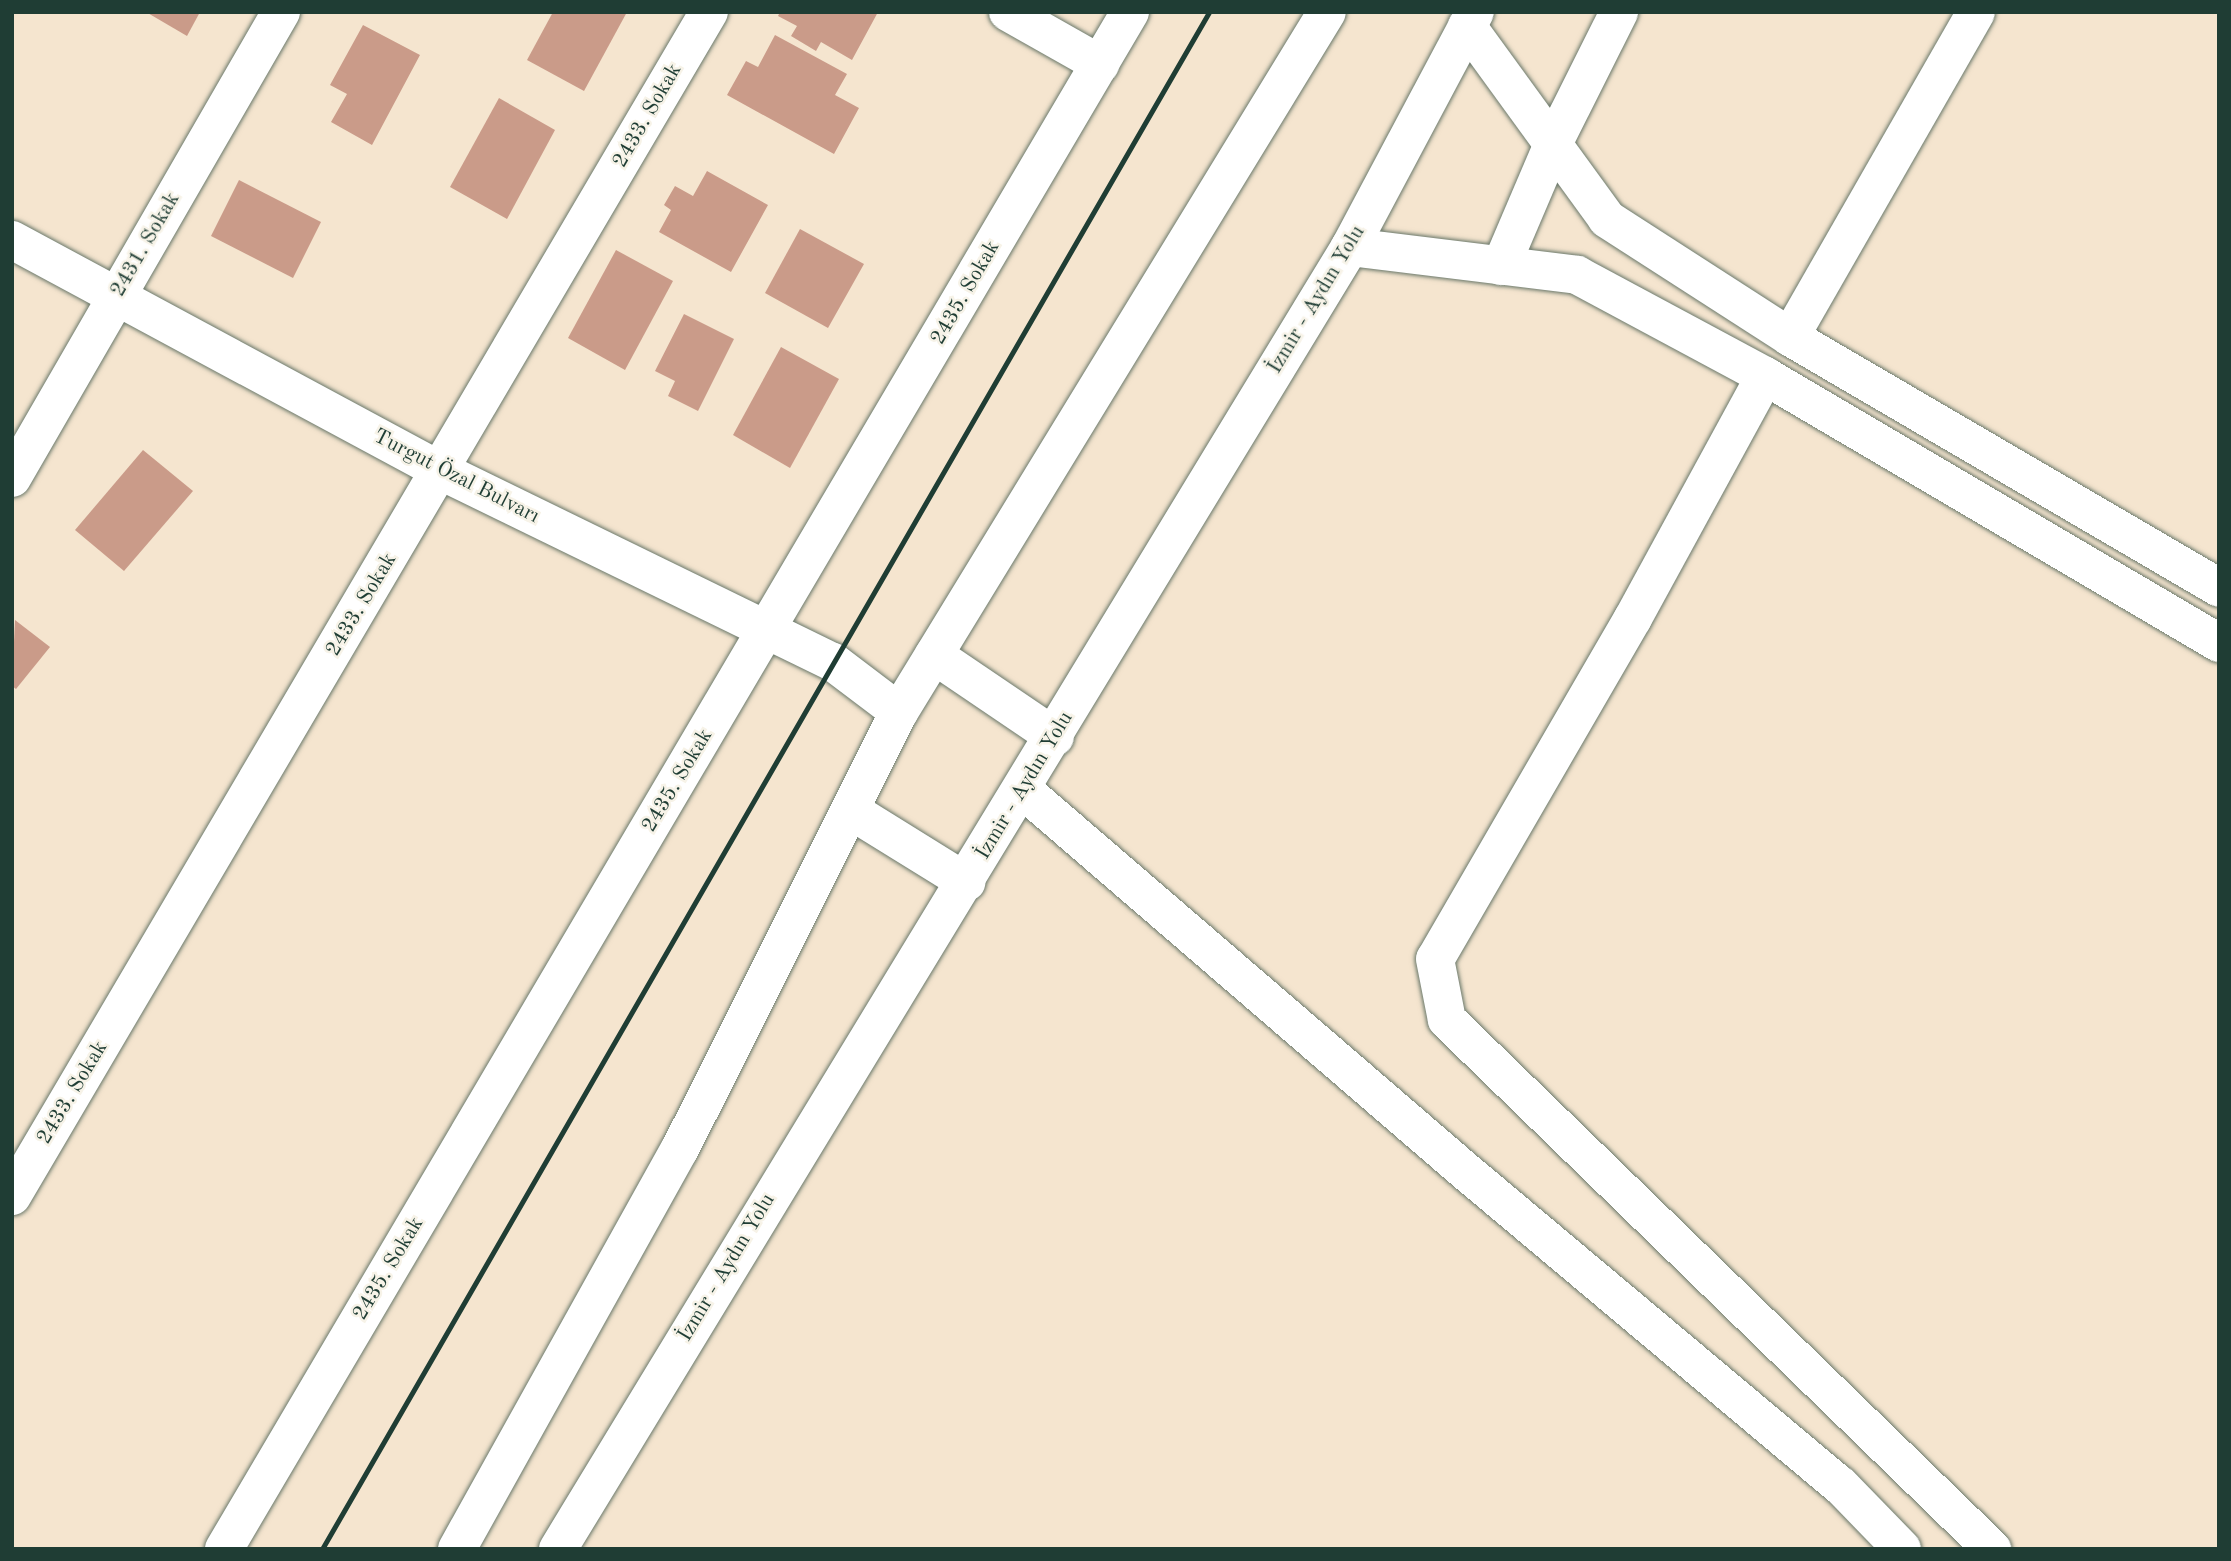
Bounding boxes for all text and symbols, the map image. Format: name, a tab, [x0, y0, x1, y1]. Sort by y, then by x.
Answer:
street label: 2433. Sokak	[608, 59, 688, 173]
street label: 2431. Sokak	[106, 188, 186, 302]
street label: İzmir - Aydın Yolu	[1263, 221, 1371, 379]
street label: 2435. Sokak	[926, 236, 1006, 350]
street label: Turgut Özal Bulvarı	[369, 424, 543, 530]
street label: 2433. Sokak	[321, 549, 403, 661]
street label: İzmir - Aydın Yolu	[971, 707, 1079, 865]
street label: 2435. Sokak	[637, 725, 719, 837]
street label: 2433. Sokak	[32, 1037, 114, 1149]
street label: İzmir - Aydın Yolu	[673, 1189, 781, 1347]
street label: 2435. Sokak	[348, 1213, 430, 1325]

